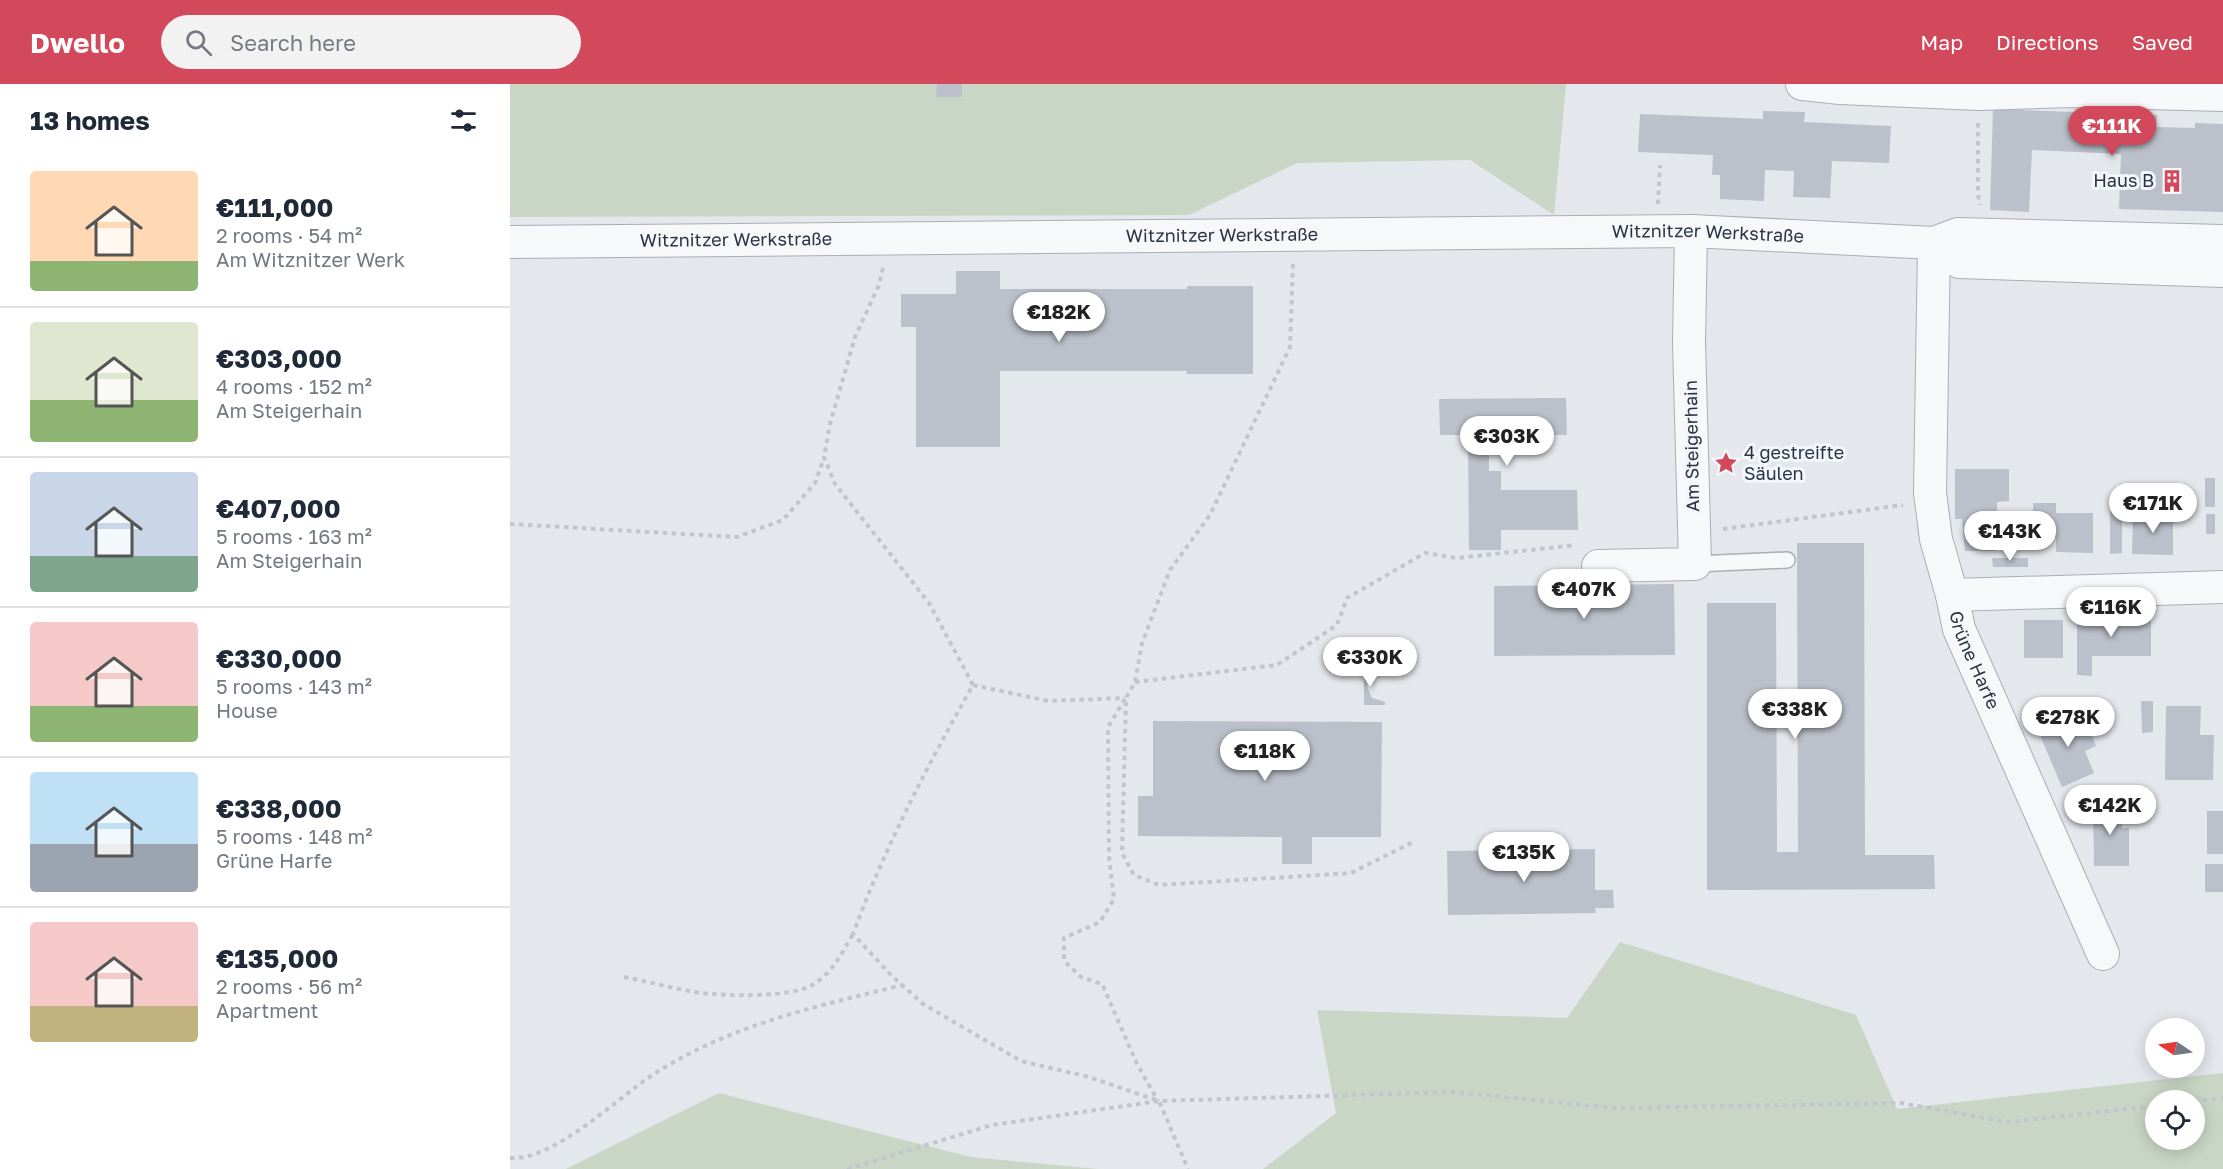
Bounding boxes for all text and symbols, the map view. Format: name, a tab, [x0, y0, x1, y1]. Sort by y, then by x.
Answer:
search box	[161, 15, 581, 69]
text: Dwello	[30, 26, 125, 59]
icon: search	[182, 26, 215, 59]
text: Search here	[230, 29, 356, 56]
text: Map	[1920, 29, 1963, 55]
text: Directions	[1996, 29, 2099, 55]
text: Saved	[2132, 29, 2193, 55]
icon: filters	[447, 104, 480, 137]
text: 13 homes	[30, 105, 150, 136]
pin: €111K	[2070, 106, 2154, 157]
text: €111K	[2082, 113, 2142, 137]
building icon: Haus B	[2159, 168, 2185, 194]
place label: Haus B	[2093, 169, 2154, 191]
text: €111,000	[216, 192, 334, 223]
icon: home	[78, 195, 150, 267]
street label: Witznitzer Werkstraße	[1612, 219, 1805, 247]
street label: Witznitzer Werkstraße	[1126, 222, 1318, 246]
text: 2 rooms · 54 m²	[216, 223, 362, 247]
street label: Witznitzer Werkstraße	[640, 227, 832, 251]
text: Am Witznitzer Werk	[216, 247, 405, 271]
pin: €182K	[1017, 292, 1101, 343]
text: €182K	[1027, 299, 1091, 323]
text: €303,000	[216, 343, 342, 374]
icon: home	[78, 346, 150, 418]
text: 4 rooms · 152 m²	[216, 374, 372, 398]
street label: Am Steigerhain	[1679, 380, 1703, 512]
text: Am Steigerhain	[216, 398, 362, 422]
pin: €303K	[1465, 416, 1549, 467]
text: €303K	[1474, 423, 1540, 447]
place label: 4 gestreifte Säulen	[1744, 441, 1844, 484]
place icon: 4 gestreifte Säulen	[1713, 450, 1739, 476]
pin: €171K	[2111, 483, 2195, 534]
text: €171K	[2123, 490, 2183, 514]
text: €407,000	[216, 493, 341, 524]
icon: home	[78, 496, 150, 568]
pin: €143K	[1968, 511, 2052, 562]
text: €143K	[1978, 518, 2042, 542]
text: 5 rooms · 163 m²	[216, 524, 372, 548]
text: Am Steigerhain	[216, 548, 362, 572]
pin: €407K	[1542, 569, 1626, 620]
text: €407K	[1552, 576, 1617, 600]
pin: €116K	[2069, 587, 2153, 638]
text: €116K	[2080, 594, 2142, 618]
street label: Grüne Harfe	[1946, 609, 2005, 712]
pin: €330K	[1328, 637, 1412, 688]
text: €330,000	[216, 643, 342, 674]
text: €330K	[1337, 644, 1403, 668]
icon: home	[78, 646, 150, 718]
text: 5 rooms · 143 m²	[216, 674, 372, 698]
pin: €338K	[1753, 689, 1837, 740]
text: €338K	[1762, 696, 1828, 720]
pin: €278K	[2026, 697, 2110, 748]
text: House	[216, 698, 278, 722]
text: €278K	[2036, 704, 2100, 728]
pin: €118K	[1223, 731, 1307, 782]
text: €118K	[1234, 738, 1296, 762]
pin: €142K	[2068, 785, 2152, 836]
text: €142K	[2078, 792, 2142, 816]
text: €338,000	[216, 793, 342, 824]
icon: home	[78, 796, 150, 868]
text: 5 rooms · 148 m²	[216, 824, 373, 848]
pin: €135K	[1482, 832, 1566, 883]
text: €135K	[1492, 839, 1556, 863]
text: Grüne Harfe	[216, 848, 332, 872]
text: €135,000	[216, 943, 338, 974]
icon: home	[78, 946, 150, 1018]
text: 2 rooms · 56 m²	[216, 974, 362, 998]
text: Apartment	[216, 998, 319, 1022]
north arrow	[2145, 1018, 2205, 1078]
map controls	[2145, 1018, 2205, 1150]
button: locate	[2145, 1090, 2205, 1150]

